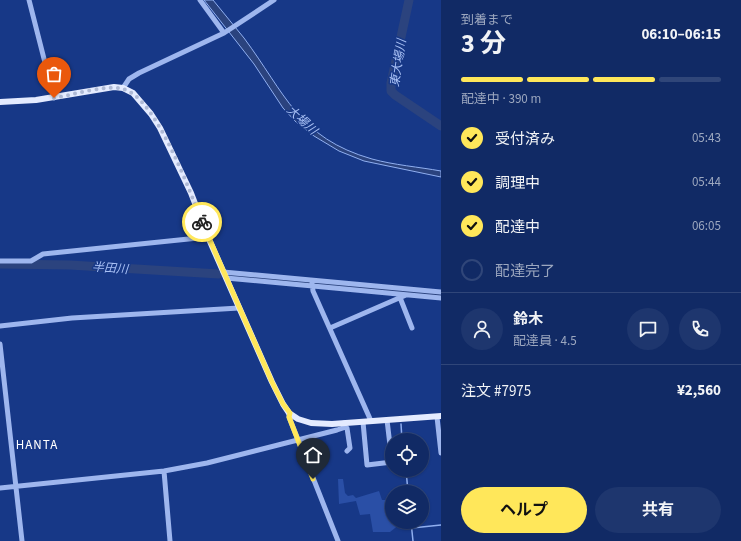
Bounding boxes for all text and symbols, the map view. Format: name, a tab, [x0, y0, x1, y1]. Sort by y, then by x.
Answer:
text: 到着まで	[461, 11, 513, 29]
text: 06:10–06:15	[641, 24, 721, 45]
text: 3 分	[461, 25, 506, 62]
water label: 東大場川	[386, 36, 411, 88]
pin	[37, 57, 71, 98]
icon: bag	[43, 63, 65, 85]
text: 配達中 · 390 m	[461, 90, 541, 108]
water label: 大場川	[283, 102, 322, 140]
icon: check	[461, 127, 483, 149]
text: 受付済み	[495, 129, 555, 150]
text: 05:43	[692, 129, 721, 147]
icon: check	[461, 171, 483, 193]
text: 調理中	[495, 173, 540, 194]
text: 05:44	[692, 173, 721, 191]
courier	[182, 202, 222, 242]
icon: bike	[191, 211, 213, 233]
icon: check	[461, 215, 483, 237]
text: 配達中	[495, 217, 540, 238]
text: 06:05	[692, 217, 721, 235]
water label: 半田川	[91, 259, 131, 278]
text: 配達完了	[495, 261, 555, 282]
button: person	[461, 308, 503, 350]
button: chat	[627, 308, 669, 350]
button: phone	[679, 308, 721, 350]
text: 鈴木	[513, 309, 543, 330]
text: 配達員 · 4.5	[513, 332, 577, 350]
text: ¥2,560	[677, 380, 721, 401]
text: 注文 #7975	[461, 381, 531, 402]
map controls	[385, 433, 429, 529]
button: locate	[385, 433, 429, 477]
district label: HANTA	[16, 436, 58, 454]
pin	[296, 438, 330, 479]
icon: home	[302, 444, 324, 466]
button: layers	[385, 485, 429, 529]
button: ヘルプ	[461, 487, 587, 533]
button: 共有	[595, 487, 721, 533]

